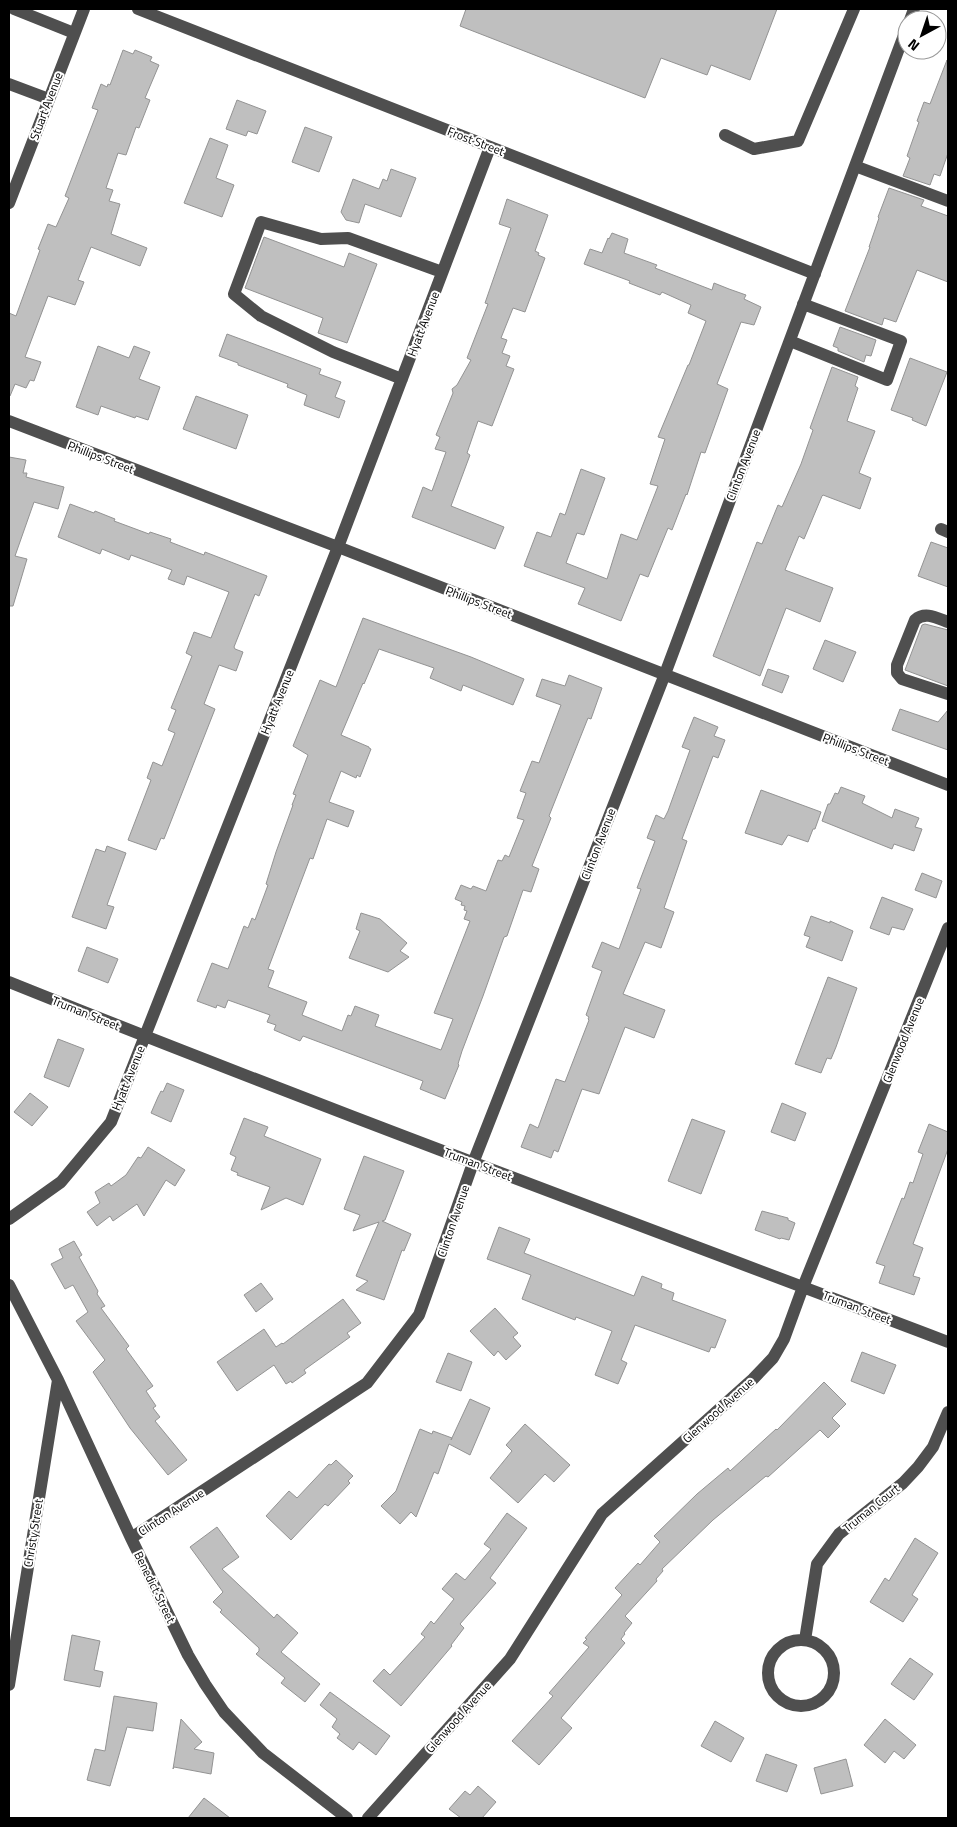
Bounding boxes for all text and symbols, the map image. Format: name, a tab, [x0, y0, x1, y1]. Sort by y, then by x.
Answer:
north arrow	[897, 10, 947, 60]
text: N	[903, 34, 924, 57]
street label: Stuart Avenue	[24, 69, 68, 143]
street label: Frost Street	[445, 121, 508, 161]
street label: Hyatt Avenue	[402, 289, 444, 359]
street label: Clinton Avenue	[721, 426, 765, 504]
street label: Phillips Street	[65, 436, 138, 479]
street label: Phillips Street	[443, 581, 516, 624]
street label: Hyatt Avenue	[255, 667, 299, 737]
street label: Phillips Street	[820, 728, 893, 771]
street label: Clinton Avenue	[576, 805, 620, 883]
street label: Truman Street	[49, 991, 124, 1036]
street label: Glenwood Avenue	[877, 994, 929, 1086]
street label: Hyatt Avenue	[106, 1043, 150, 1113]
street label: Truman Street	[441, 1142, 516, 1186]
street label: Clinton Avenue	[432, 1182, 474, 1260]
street label: Truman Street	[820, 1285, 895, 1329]
street label: Glenwood Avenue	[678, 1373, 758, 1447]
street label: Truman Court	[838, 1479, 904, 1537]
street label: Clinton Avenue	[134, 1483, 208, 1541]
street label: Christy Street	[18, 1497, 48, 1569]
street label: Benedict Street	[129, 1548, 181, 1627]
street label: Glenwood Avenue	[421, 1677, 495, 1757]

